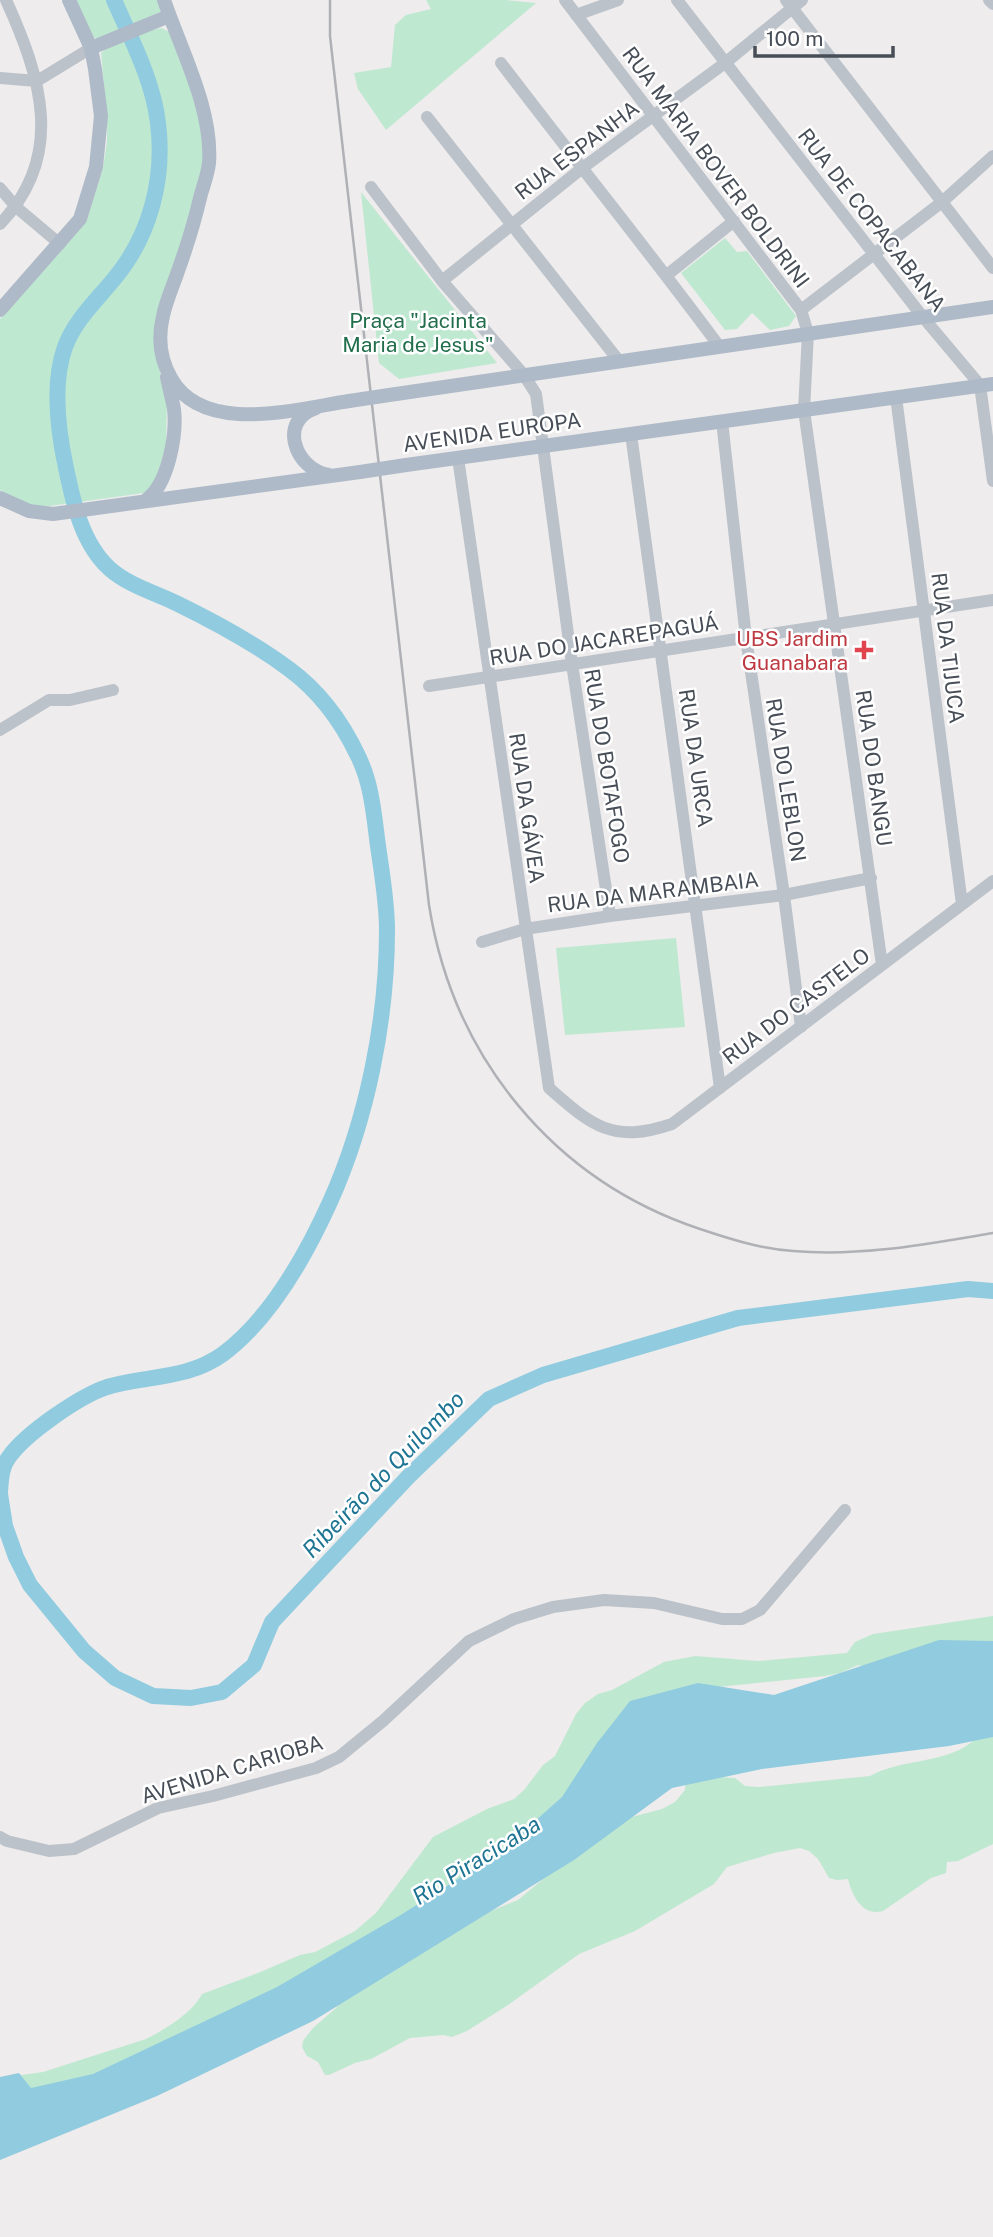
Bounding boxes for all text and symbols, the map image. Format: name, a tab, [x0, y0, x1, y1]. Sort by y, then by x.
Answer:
scale bar	[755, 14, 893, 58]
text: 100 m	[766, 26, 823, 51]
street label: RUA MARIA BOVER BOLDRINI	[617, 42, 815, 292]
street label: RUA ESPANHA	[510, 95, 644, 205]
street label: RUA DE COPACABANA	[793, 123, 951, 317]
park label: Praça "Jacinta Maria de Jesus"	[342, 308, 494, 357]
street label: AVENIDA EUROPA	[401, 407, 583, 457]
street label: RUA DA TIJUCA	[926, 571, 970, 725]
street label: RUA DO JACAREPAGUÁ	[488, 610, 720, 670]
place label: UBS Jardim Guanabara	[736, 626, 848, 675]
marker: UBS Jardim Guanabara	[854, 640, 874, 660]
street label: RUA DO BOTAFOGO	[579, 667, 635, 865]
street label: RUA DA URCA	[674, 687, 718, 829]
street label: RUA DO BANGU	[851, 688, 897, 848]
street label: RUA DO LEBLON	[761, 696, 811, 864]
street label: RUA DA GÁVEA	[504, 731, 550, 885]
street label: RUA DA MARAMBAIA	[546, 867, 760, 917]
street label: RUA DO CASTELO	[717, 942, 875, 1070]
water label: Ribeirão do Quilombo	[297, 1385, 469, 1563]
street label: AVENIDA CARIOBA	[138, 1729, 326, 1809]
water label: Rio Piracicaba	[407, 1810, 545, 1910]

